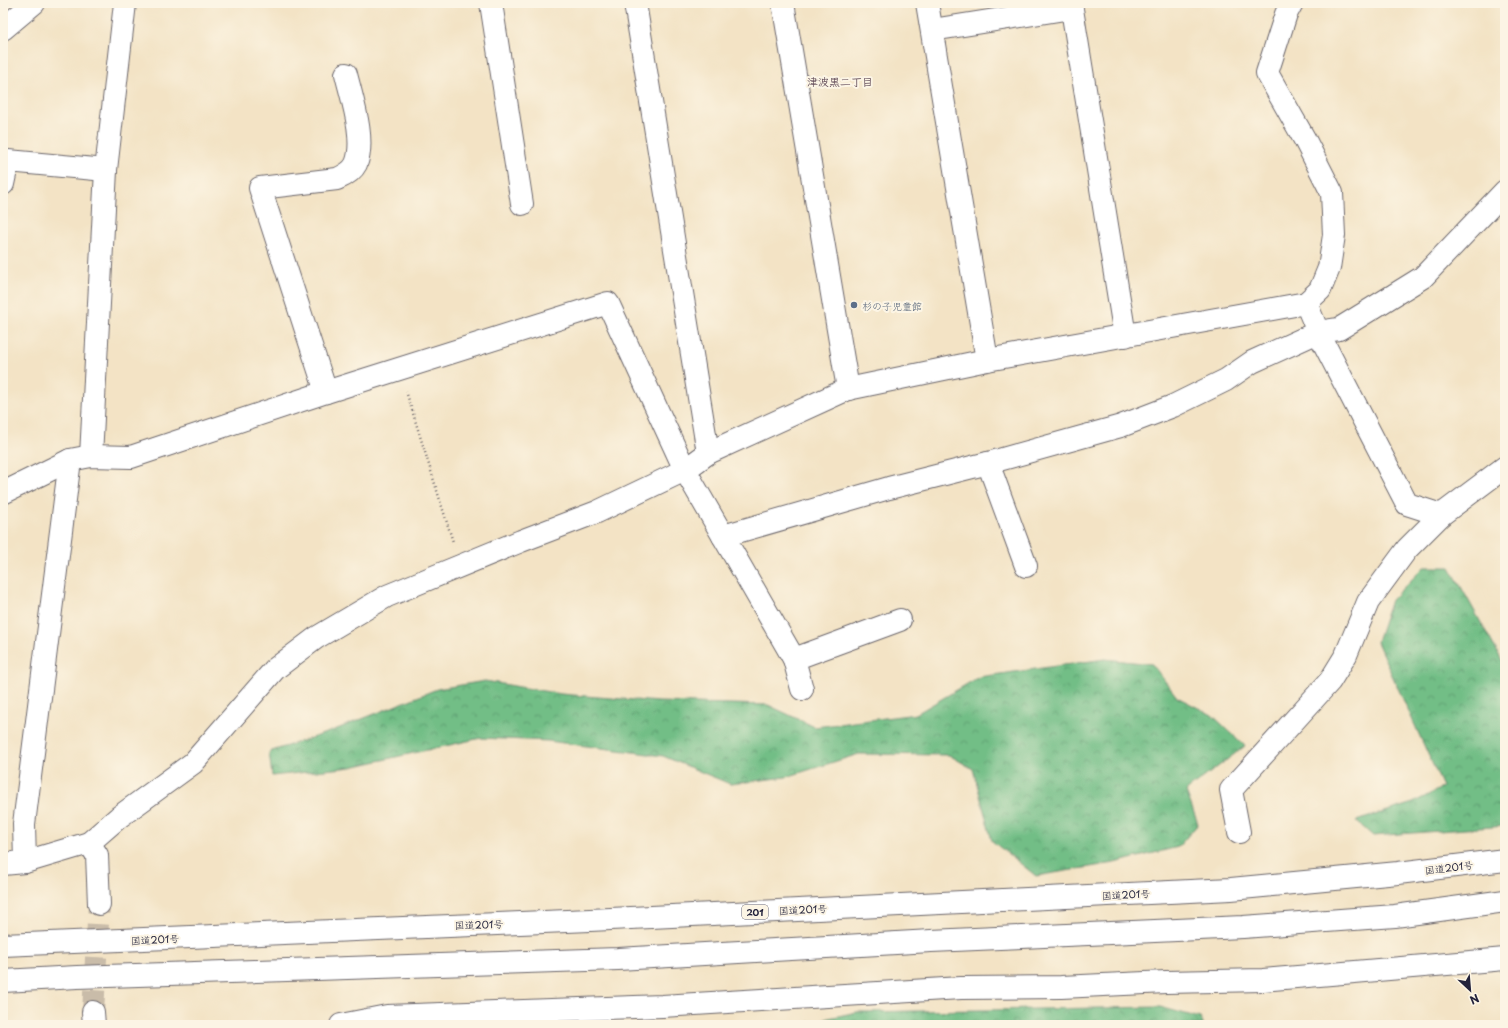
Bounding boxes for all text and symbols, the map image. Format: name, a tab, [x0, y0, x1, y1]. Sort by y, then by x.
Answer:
district label: 津波黒二丁目	[807, 73, 873, 90]
place label: 杉の子児童館	[862, 298, 922, 313]
marker: 杉の子児童館	[849, 300, 859, 310]
street label: 国道201号	[1424, 857, 1474, 877]
street label: 国道201号	[1101, 885, 1151, 903]
street label: 国道201号	[778, 900, 828, 918]
road number: 201	[742, 905, 768, 919]
street label: 国道201号	[454, 916, 504, 932]
street label: 国道201号	[130, 930, 180, 948]
north arrow	[1450, 970, 1490, 1010]
text: N	[1467, 990, 1482, 1009]

